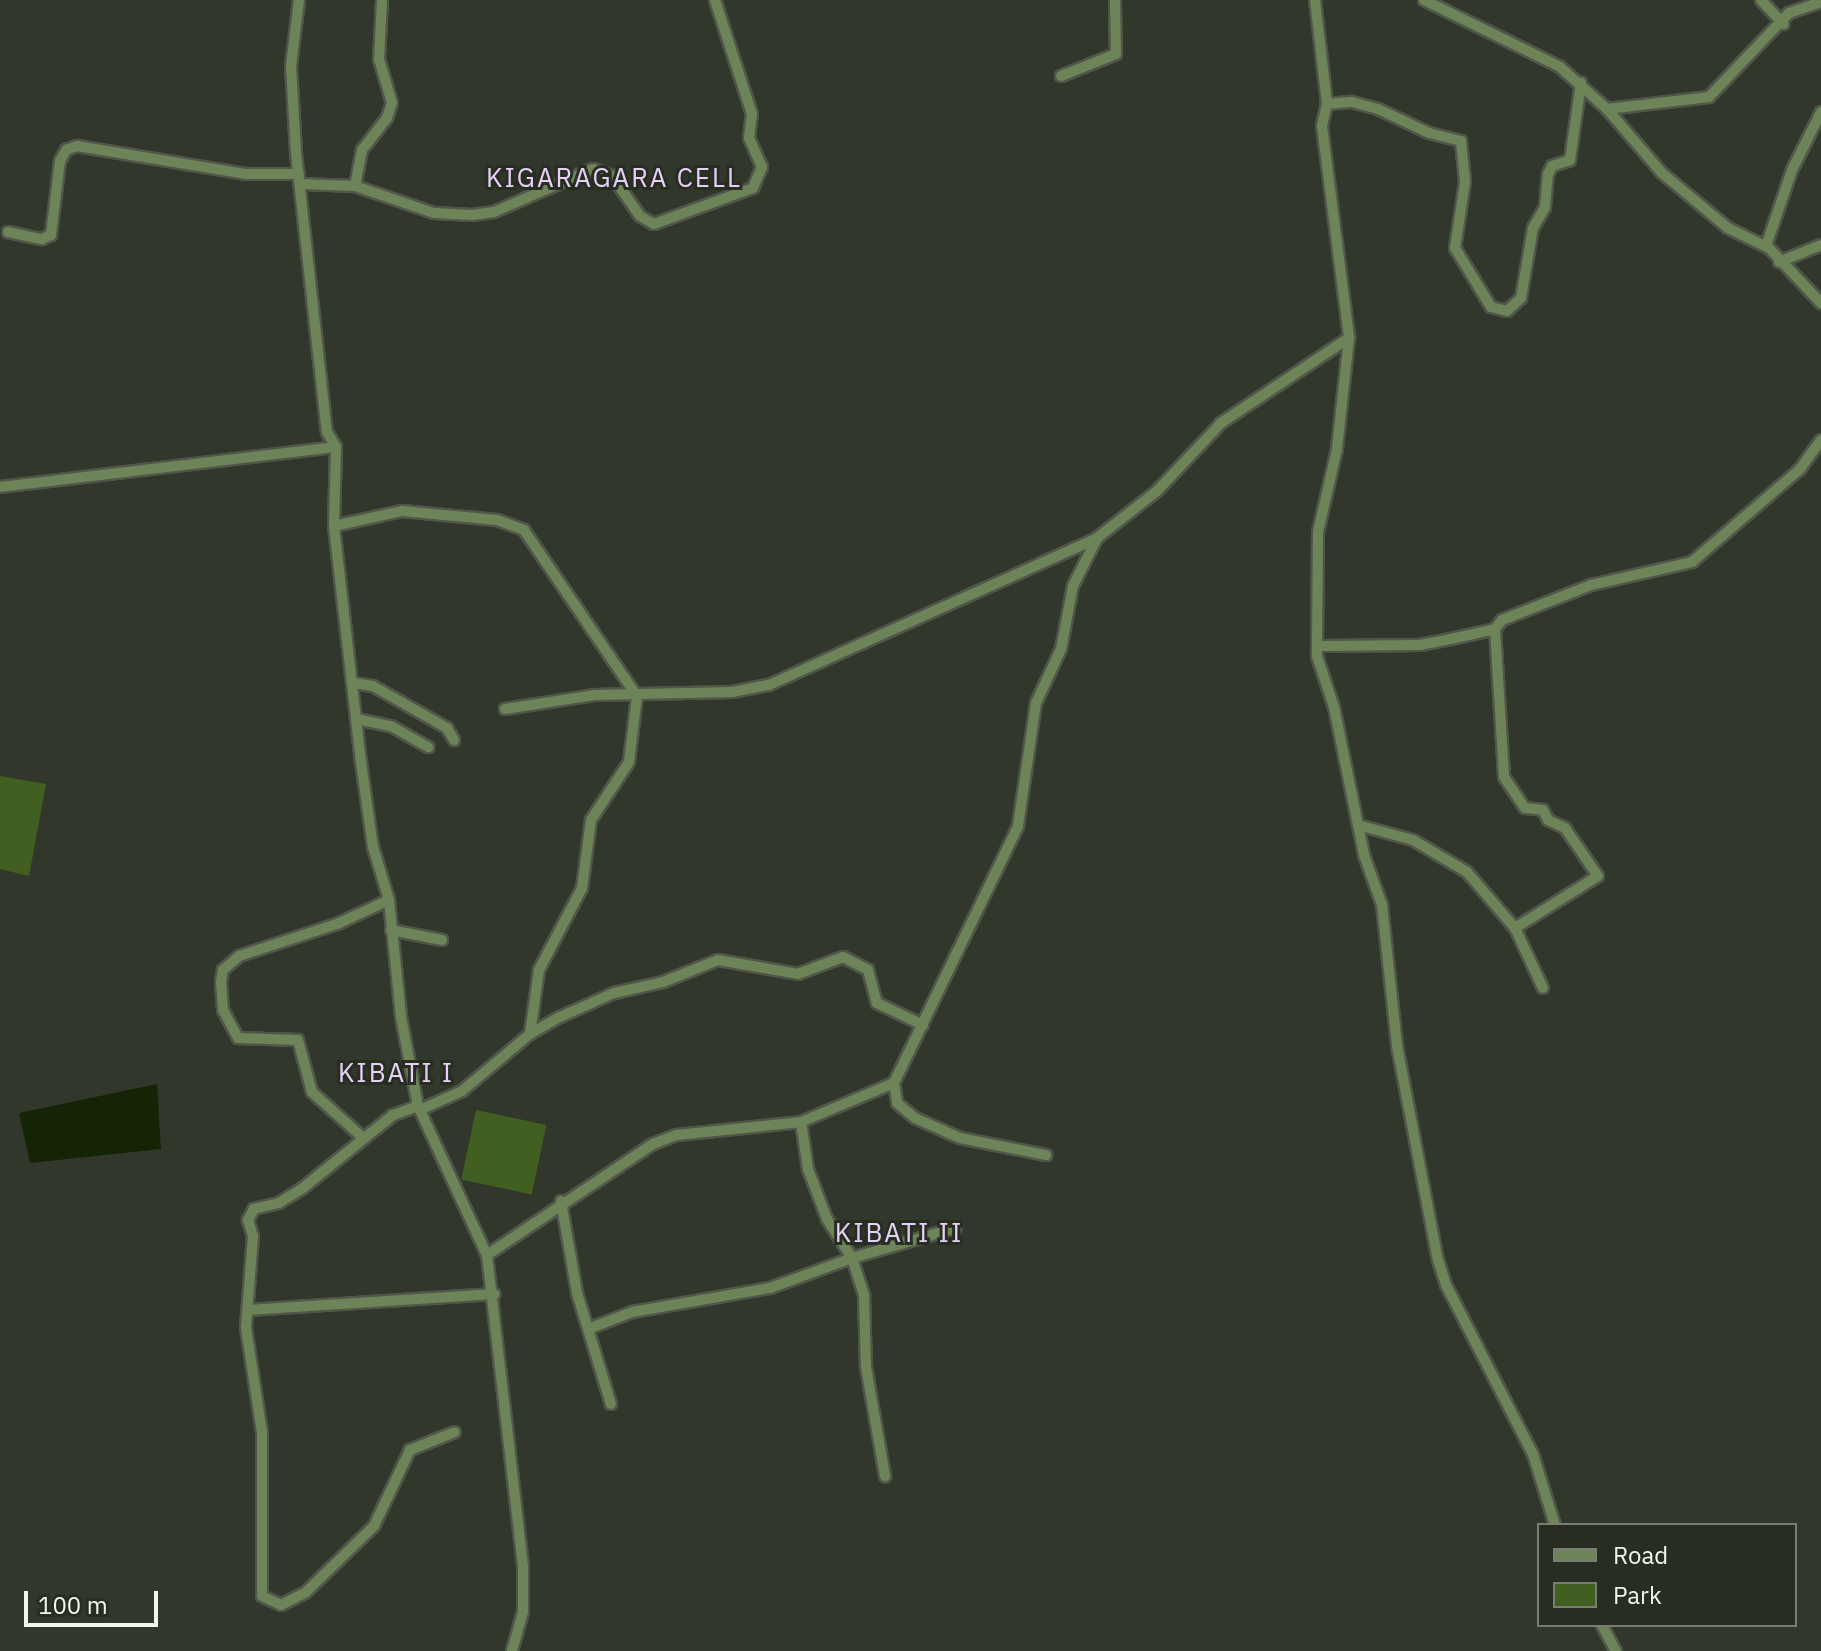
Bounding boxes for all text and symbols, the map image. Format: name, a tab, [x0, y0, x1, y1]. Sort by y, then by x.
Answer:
district label: KIGARAGARA CELL	[486, 162, 742, 194]
district label: KIBATI I	[338, 1057, 454, 1089]
district label: KIBATI II	[835, 1217, 963, 1249]
legend	[1537, 1523, 1797, 1627]
text: Road	[1613, 1539, 1668, 1571]
scale bar	[28, 1575, 162, 1625]
text: Park	[1613, 1579, 1662, 1611]
text: 100 m	[38, 1589, 108, 1621]

